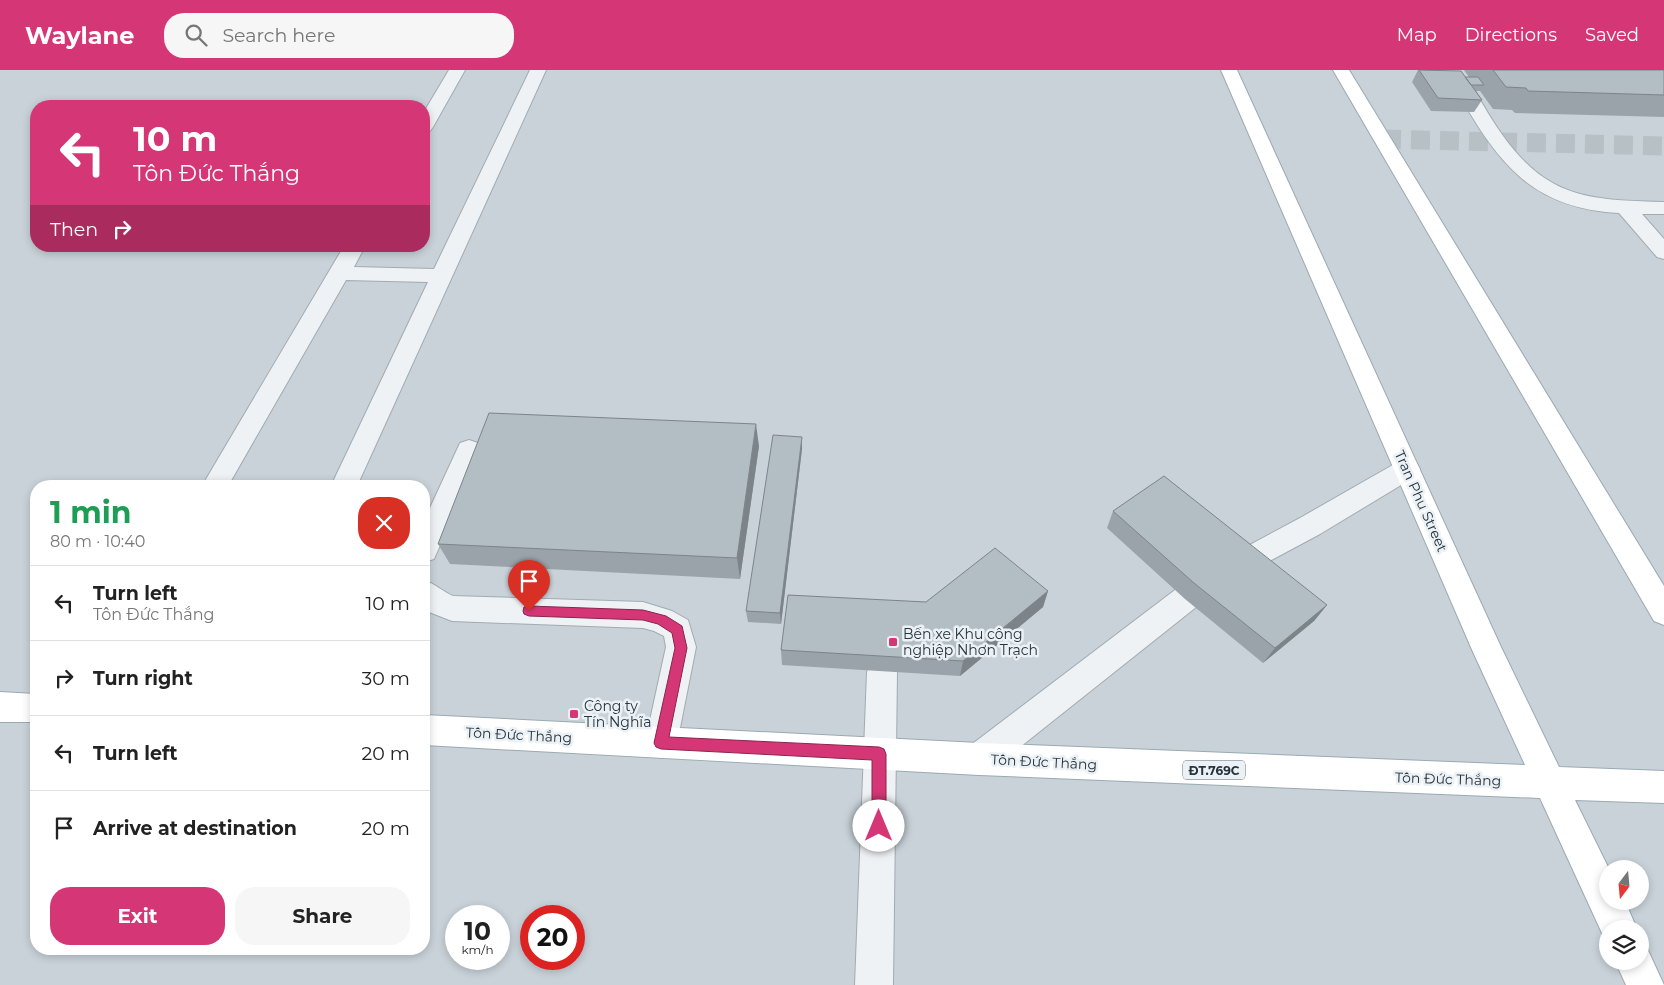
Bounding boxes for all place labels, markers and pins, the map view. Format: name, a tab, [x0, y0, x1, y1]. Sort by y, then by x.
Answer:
pin	[508, 560, 550, 611]
place label: Bến xe Khu công nghiệp Nhơn Trạch	[903, 625, 1038, 659]
marker: Bến xe Khu công nghiệp Nhơn Trạch	[887, 636, 899, 648]
place label: Công ty Tín Nghĩa	[584, 697, 651, 731]
marker: Công ty Tín Nghĩa	[568, 708, 580, 720]

